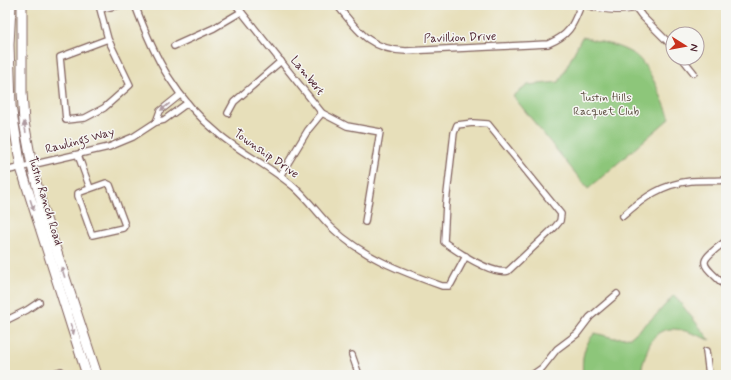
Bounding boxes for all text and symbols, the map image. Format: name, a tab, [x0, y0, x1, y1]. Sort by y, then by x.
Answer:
north arrow	[665, 26, 705, 66]
street label: Pavillion Drive	[423, 29, 497, 47]
text: N	[686, 43, 701, 53]
street label: Lambert	[286, 53, 328, 99]
park label: Tustin Hills Racquet Club	[573, 90, 639, 120]
one-way arrow	[160, 102, 171, 111]
one-way arrow	[22, 121, 28, 133]
street label: Rawlings Way	[44, 124, 117, 159]
street label: Township Drive	[230, 126, 302, 182]
street label: Tustin Ranch Road	[24, 155, 66, 247]
one-way arrow	[29, 200, 35, 212]
one-way arrow	[60, 265, 66, 277]
one-way arrow	[69, 324, 75, 336]

